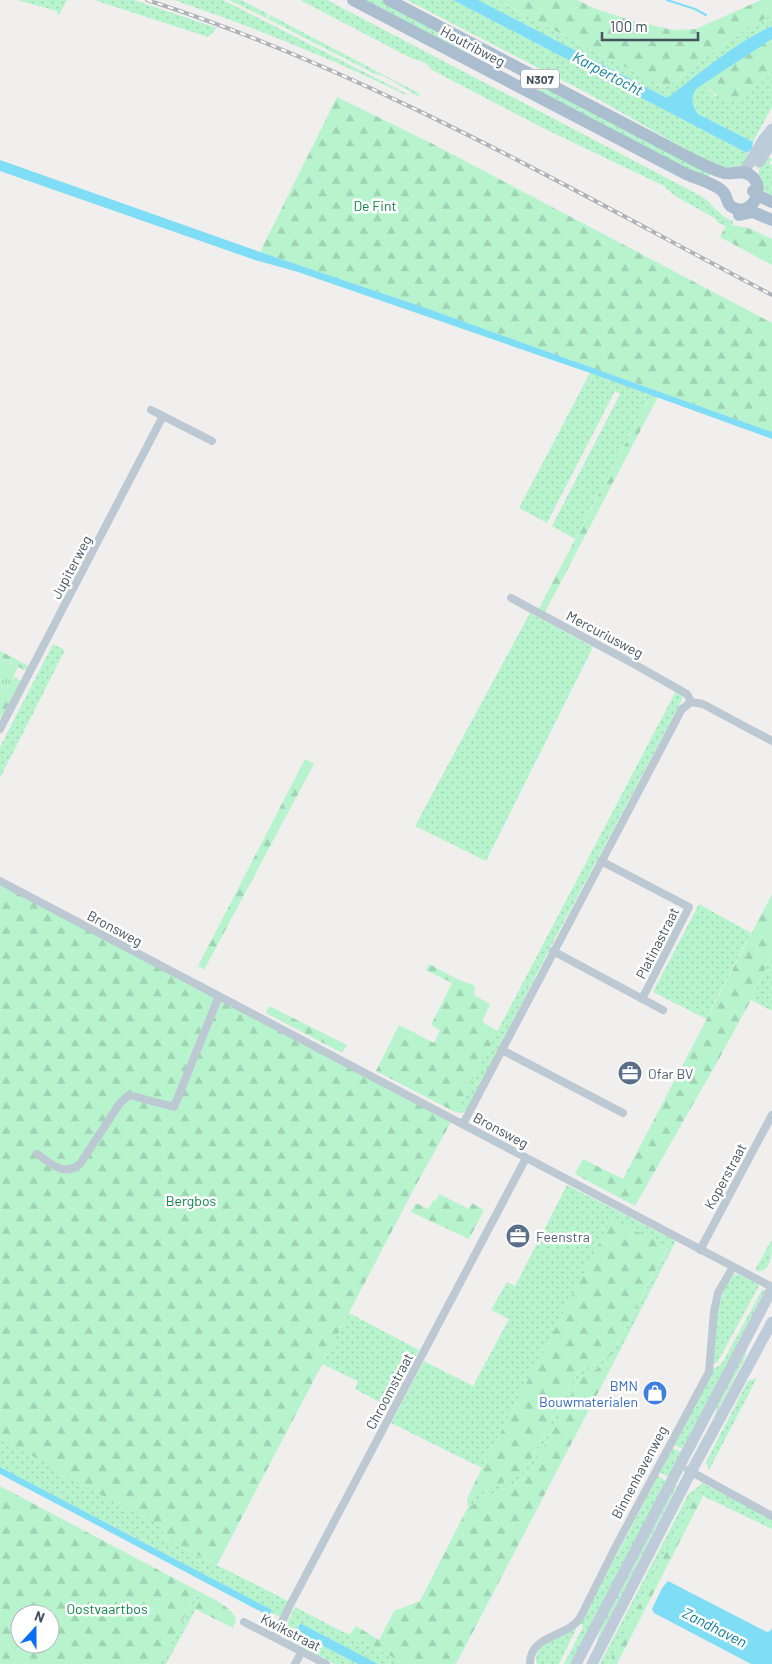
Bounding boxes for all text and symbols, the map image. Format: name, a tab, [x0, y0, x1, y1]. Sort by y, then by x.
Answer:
scale bar	[602, 10, 698, 42]
text: 100 m	[610, 17, 648, 35]
street label: Houtribweg	[438, 22, 508, 70]
water label: Karpertocht	[570, 47, 647, 99]
road number: N307	[521, 70, 559, 88]
park label: De Fint	[353, 197, 397, 214]
street label: Jupiterweg	[47, 532, 95, 602]
street label: Mercuriusweg	[564, 607, 646, 661]
street label: Platinastraat	[632, 904, 682, 982]
street label: Bronsweg	[84, 906, 146, 950]
office icon: Ofar BV	[617, 1060, 643, 1086]
place label: Ofar BV	[648, 1065, 693, 1082]
street label: Bronsweg	[470, 1108, 532, 1152]
street label: Koperstraat	[701, 1140, 749, 1212]
park label: Bergbos	[166, 1192, 217, 1209]
office icon: Feenstra	[505, 1223, 531, 1249]
place label: Feenstra	[536, 1228, 590, 1245]
street label: Chroomstraat	[362, 1350, 416, 1432]
place label: BMN Bouwmaterialen	[539, 1377, 638, 1410]
shop icon: BMN Bouwmaterialen	[642, 1380, 668, 1406]
street label: Binnenhavenweg	[607, 1423, 671, 1521]
park label: Oostvaartbos	[66, 1600, 148, 1617]
water label: Zandhaven	[680, 1603, 750, 1651]
north arrow	[10, 1604, 60, 1654]
text: N	[32, 1607, 47, 1626]
street label: Kwikstraat	[258, 1610, 324, 1654]

